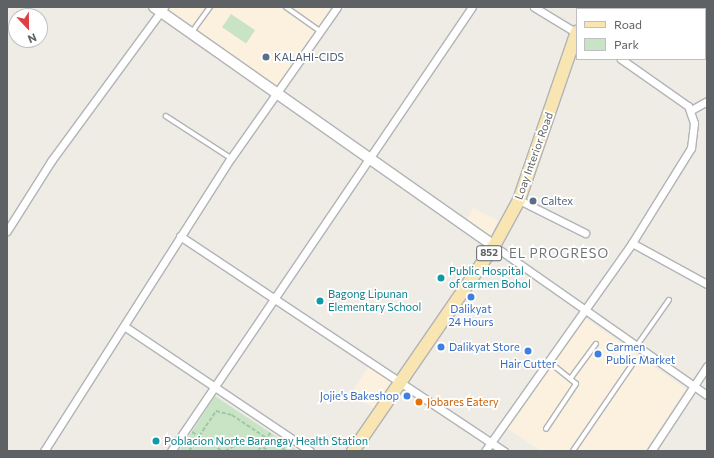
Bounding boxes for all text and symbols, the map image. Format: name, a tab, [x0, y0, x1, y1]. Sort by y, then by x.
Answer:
north arrow	[8, 8, 48, 48]
legend	[576, 8, 706, 60]
text: Road	[614, 17, 642, 31]
text: N	[26, 31, 39, 46]
text: Park	[614, 37, 639, 51]
place label: KALAHI-CIDS	[274, 50, 344, 64]
marker: KALAHI-CIDS	[261, 52, 271, 62]
street label: Loay Interior Road	[512, 111, 556, 201]
place label: Caltex	[541, 194, 573, 208]
marker: Caltex	[528, 196, 538, 206]
road number: 852	[476, 245, 502, 261]
district label: EL PROGRESO	[509, 245, 609, 261]
place label: Public Hospital of carmen Bohol	[449, 265, 531, 291]
marker: Public Hospital of carmen Bohol	[436, 273, 446, 283]
place label: Bagong Lipunan Elementary School	[328, 288, 421, 314]
marker: Dalikyat 24 Hours	[466, 292, 476, 302]
marker: Bagong Lipunan Elementary School	[315, 296, 325, 306]
place label: Dalikyat 24 Hours	[449, 303, 493, 329]
place label: Dalikyat Store	[449, 340, 520, 354]
place label: Carmen Public Market	[606, 341, 675, 367]
marker: Dalikyat Store	[436, 342, 446, 352]
marker: Hair Cutter	[523, 346, 533, 356]
marker: Carmen Public Market	[593, 349, 603, 359]
place label: Hair Cutter	[500, 357, 556, 371]
place label: Jojie's Bakeshop	[320, 389, 399, 403]
marker: Jojie's Bakeshop	[402, 391, 412, 401]
place label: Jobares Eatery	[427, 395, 499, 409]
marker: Jobares Eatery	[414, 397, 424, 407]
place label: Poblacion Norte Barangay Health Station	[164, 434, 368, 448]
marker: Poblacion Norte Barangay Health Station	[151, 436, 161, 446]

